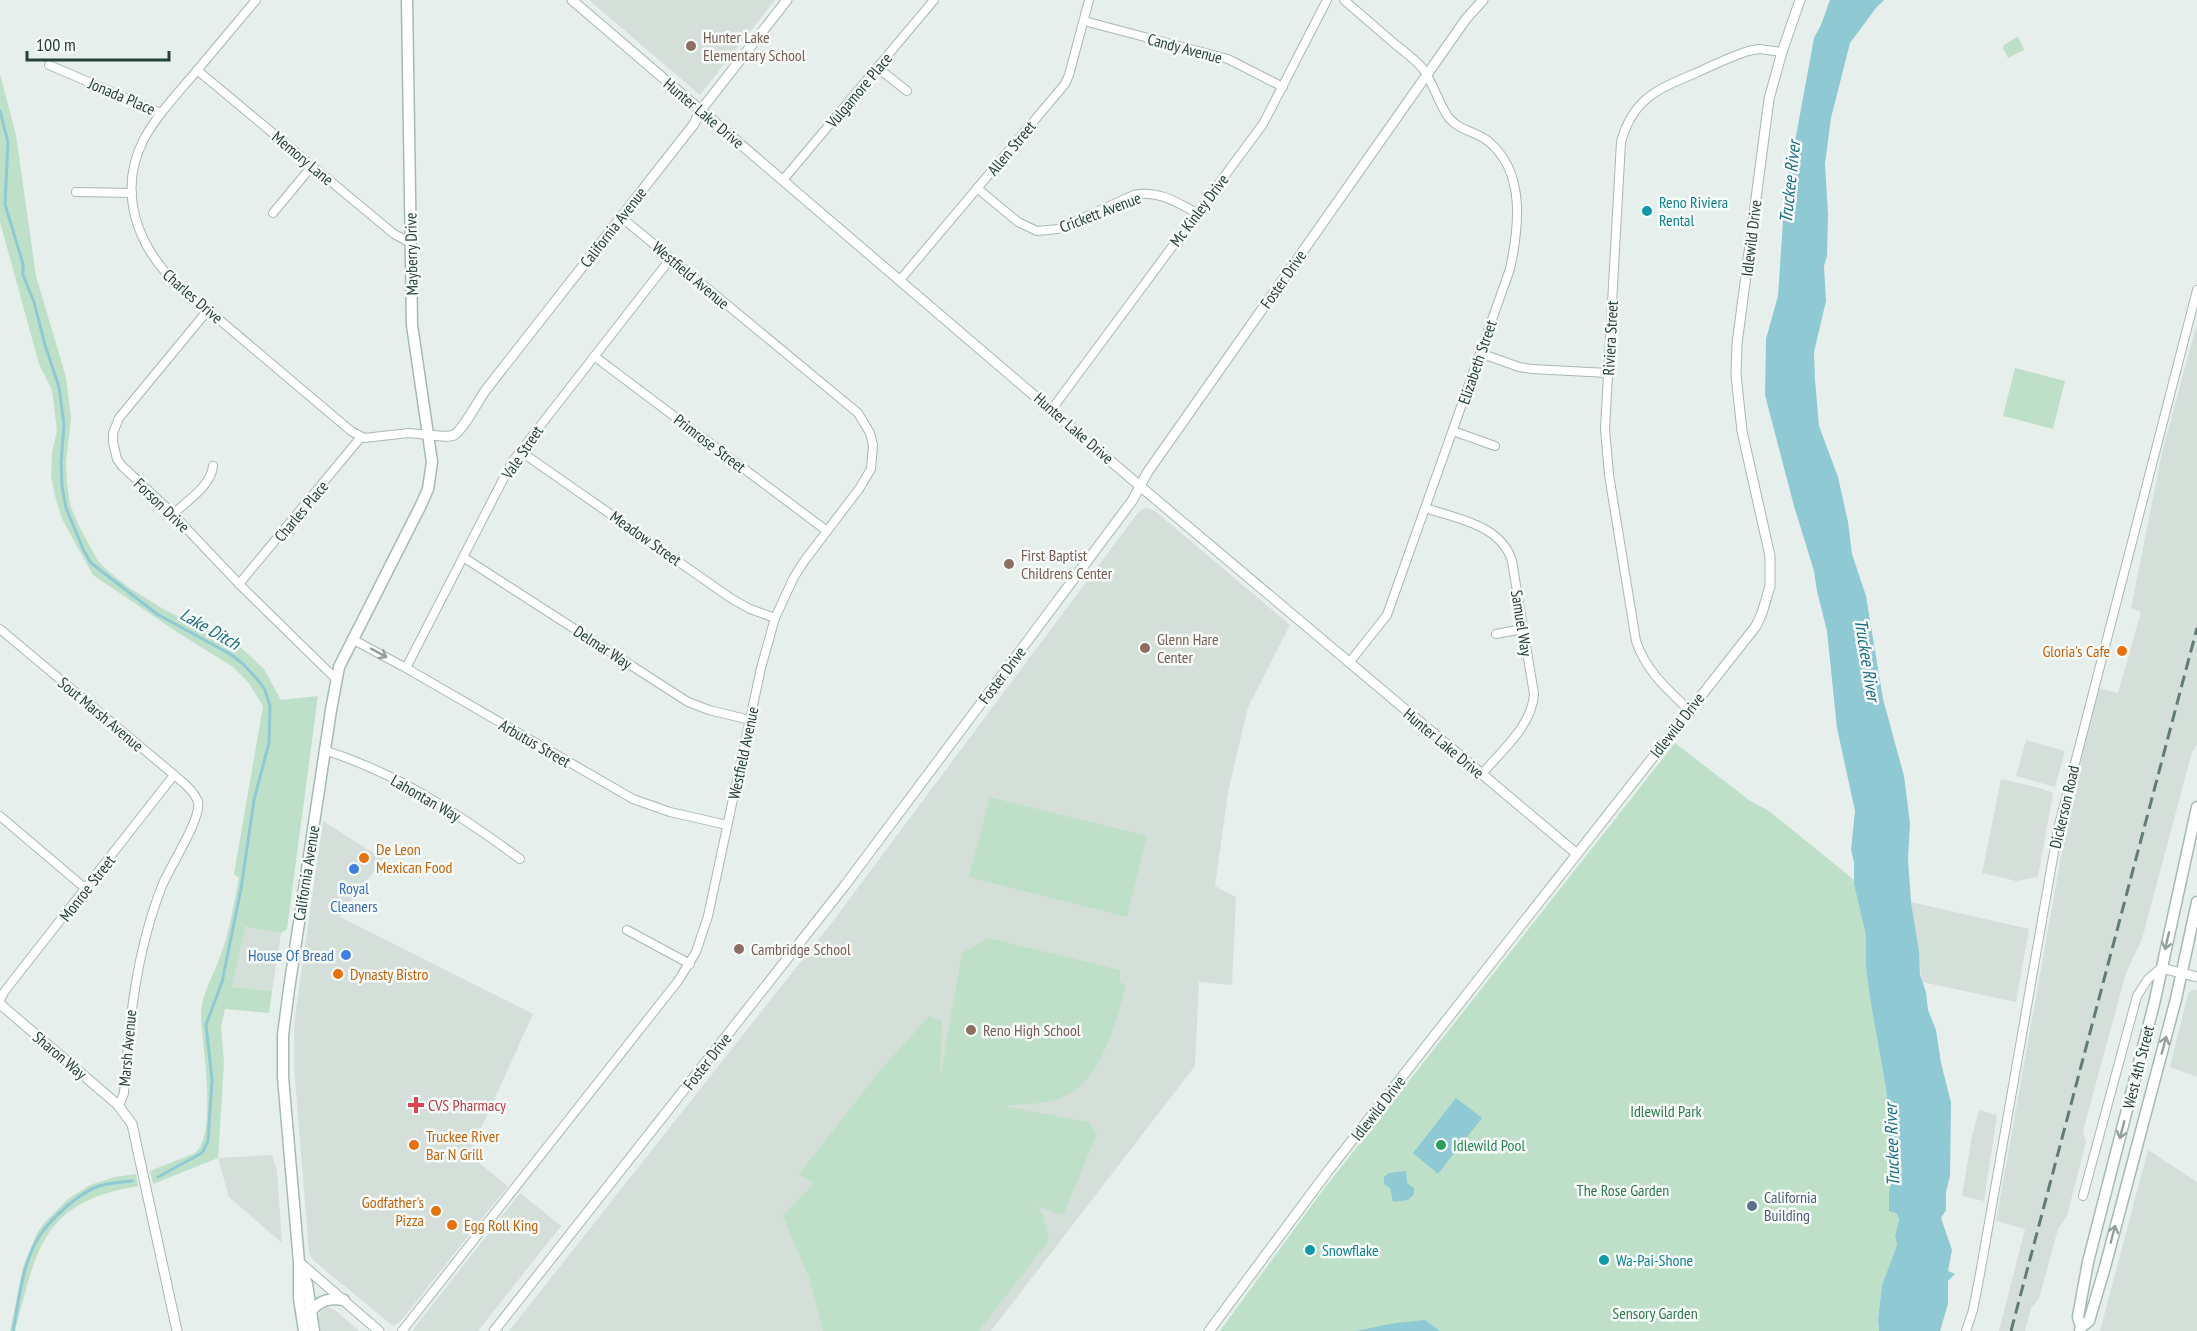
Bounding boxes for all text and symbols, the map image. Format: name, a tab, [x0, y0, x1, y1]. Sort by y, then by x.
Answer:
scale bar	[27, 24, 170, 62]
place label: Hunter Lake Elementary School	[703, 27, 806, 65]
street label: Candy Avenue	[1145, 28, 1225, 68]
text: 100 m	[36, 33, 76, 56]
marker: Hunter Lake Elementary School	[684, 39, 698, 53]
street label: Vulgamore Place	[821, 48, 896, 132]
street label: Jonada Place	[85, 73, 158, 119]
street label: Hunter Lake Drive	[660, 73, 748, 153]
street label: Allen Street	[982, 116, 1040, 179]
street label: Memory Lane	[268, 127, 338, 189]
water label: Truckee River	[1774, 136, 1806, 224]
street label: Mc Kinley Drive	[1165, 170, 1233, 250]
street label: California Avenue	[575, 183, 651, 271]
street label: Crickett Avenue	[1056, 187, 1144, 237]
place label: Reno Riviera Rental	[1659, 192, 1728, 230]
street label: Idlewild Drive	[1736, 199, 1766, 277]
marker: Reno Riviera Rental	[1640, 204, 1654, 218]
street label: Mayberry Drive	[400, 212, 422, 296]
street label: Westfield Avenue	[648, 237, 734, 313]
street label: Foster Drive	[1256, 246, 1310, 312]
street label: Charles Drive	[159, 264, 227, 328]
street label: Riviera Street	[1598, 300, 1622, 376]
street label: Elizabeth Street	[1453, 317, 1501, 407]
street label: Hunter Lake Drive	[1030, 388, 1118, 468]
street label: Primrose Street	[670, 409, 750, 477]
street label: Vale Street	[496, 421, 547, 483]
street label: Forson Drive	[130, 474, 194, 536]
street label: Charles Place	[270, 476, 332, 546]
street label: Meadow Street	[606, 506, 686, 570]
place label: First Baptist Childrens Center	[1021, 545, 1113, 583]
marker: First Baptist Childrens Center	[1002, 557, 1016, 571]
street label: Samuel Way	[1507, 588, 1537, 658]
water label: Lake Ditch	[176, 602, 245, 655]
water label: Truckee River	[1850, 617, 1886, 706]
street label: Delmar Way	[570, 621, 636, 673]
place label: Glenn Hare Center	[1157, 629, 1219, 667]
marker: Glenn Hare Center	[1138, 641, 1152, 655]
place label: Gloria's Cafe	[2042, 641, 2110, 661]
street label: Foster Drive	[974, 642, 1030, 708]
marker: Gloria's Cafe	[2115, 644, 2129, 658]
one-way arrow	[370, 647, 387, 659]
street label: Sout Marsh Avenue	[54, 672, 148, 756]
street label: Idlewild Drive	[1645, 689, 1709, 761]
street label: Hunter Lake Drive	[1400, 703, 1488, 783]
street label: Westfield Avenue	[723, 705, 763, 801]
street label: Arbutus Street	[496, 715, 575, 772]
street label: Dickerson Road	[2045, 763, 2083, 850]
street label: Lahontan Way	[387, 770, 465, 826]
street label: California Avenue	[289, 824, 323, 922]
place label: De Leon Mexican Food	[376, 839, 453, 877]
street label: Monroe Street	[55, 850, 119, 925]
marker: De Leon Mexican Food	[357, 851, 371, 865]
marker: Royal Cleaners	[347, 862, 361, 876]
place label: Royal Cleaners	[330, 878, 378, 916]
one-way arrow	[2161, 930, 2172, 950]
place label: Cambridge School	[751, 939, 851, 959]
marker: Cambridge School	[732, 942, 746, 956]
place label: House Of Bread	[248, 945, 334, 965]
marker: House Of Bread	[339, 948, 353, 962]
place label: Dynasty Bistro	[350, 964, 429, 984]
marker: Dynasty Bistro	[331, 967, 345, 981]
street label: Marsh Avenue	[114, 1009, 140, 1087]
place label: Reno High School	[983, 1020, 1081, 1040]
marker: Reno High School	[964, 1023, 978, 1037]
street label: West 4th Street	[2118, 1023, 2158, 1111]
street label: Sharon Way	[29, 1027, 91, 1083]
street label: Foster Drive	[679, 1029, 735, 1093]
one-way arrow	[2158, 1036, 2170, 1055]
street label: Idlewild Drive	[1346, 1072, 1410, 1144]
place label: CVS Pharmacy	[428, 1095, 506, 1115]
marker: CVS Pharmacy	[409, 1098, 423, 1112]
water label: Truckee River	[1878, 1100, 1904, 1187]
park label: Idlewild Park	[1630, 1101, 1703, 1121]
one-way arrow	[2115, 1120, 2127, 1139]
place label: Truckee River Bar N Grill	[426, 1126, 500, 1164]
place label: Idlewild Pool	[1453, 1135, 1525, 1155]
marker: Truckee River Bar N Grill	[407, 1138, 421, 1152]
marker: Idlewild Pool	[1434, 1138, 1448, 1152]
park label: The Rose Garden	[1577, 1180, 1669, 1200]
place label: California Building	[1764, 1187, 1817, 1225]
place label: Godfather's Pizza	[362, 1192, 424, 1230]
marker: California Building	[1745, 1199, 1759, 1213]
marker: Godfather's Pizza	[429, 1204, 443, 1218]
place label: Egg Roll King	[464, 1215, 538, 1235]
marker: Egg Roll King	[445, 1218, 459, 1232]
one-way arrow	[2108, 1225, 2120, 1244]
place label: Snowflake	[1322, 1240, 1379, 1260]
marker: Snowflake	[1303, 1243, 1317, 1257]
place label: Wa-Pai-Shone	[1616, 1250, 1693, 1270]
marker: Wa-Pai-Shone	[1597, 1253, 1611, 1267]
park label: Sensory Garden	[1612, 1303, 1698, 1323]

